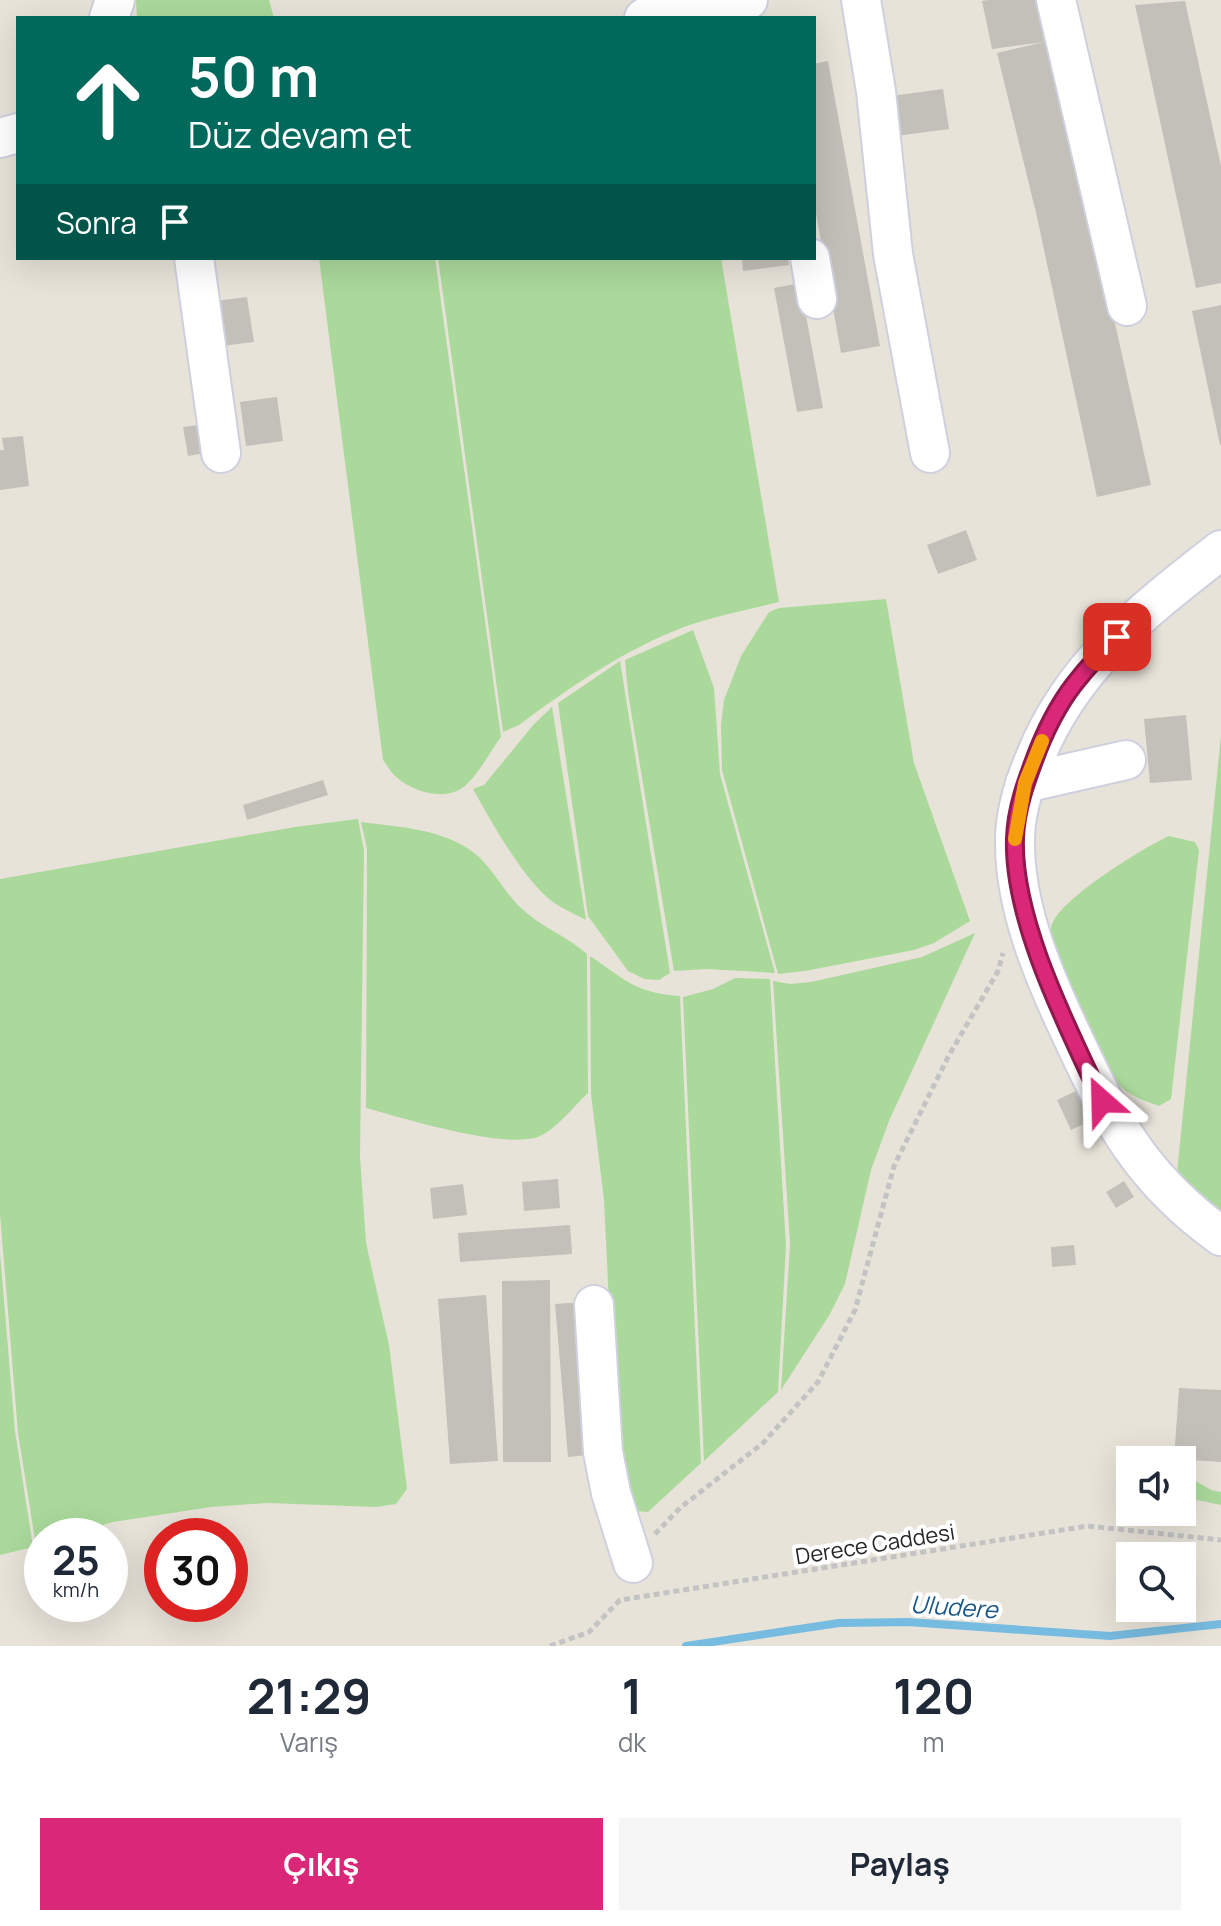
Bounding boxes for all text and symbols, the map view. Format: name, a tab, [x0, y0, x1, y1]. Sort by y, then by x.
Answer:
text: 50 m	[188, 37, 319, 114]
icon: ahead	[56, 48, 160, 152]
text: Düz devam et	[188, 110, 412, 159]
icon: arrive	[153, 200, 197, 244]
text: Sonra	[56, 202, 137, 243]
pin	[1083, 603, 1151, 671]
icon: arrive	[1095, 615, 1139, 659]
position arrow	[1060, 1059, 1144, 1143]
map controls	[1116, 1446, 1196, 1622]
button: sound	[1116, 1446, 1196, 1526]
street label: Derece Caddesi	[793, 1517, 957, 1571]
speed limit sign: 30	[144, 1518, 248, 1622]
text: 25	[52, 1532, 100, 1587]
button: search	[1116, 1542, 1196, 1622]
text: km/h	[53, 1576, 99, 1603]
water label: Uludere	[909, 1586, 1001, 1626]
text: 21:29	[247, 1663, 371, 1728]
text: 1	[622, 1663, 643, 1728]
text: 120	[893, 1663, 974, 1728]
text: Varış	[280, 1724, 338, 1760]
text: dk	[618, 1724, 646, 1760]
text: m	[923, 1724, 945, 1760]
button: Çıkış	[40, 1818, 603, 1910]
button: Paylaş	[619, 1818, 1181, 1910]

